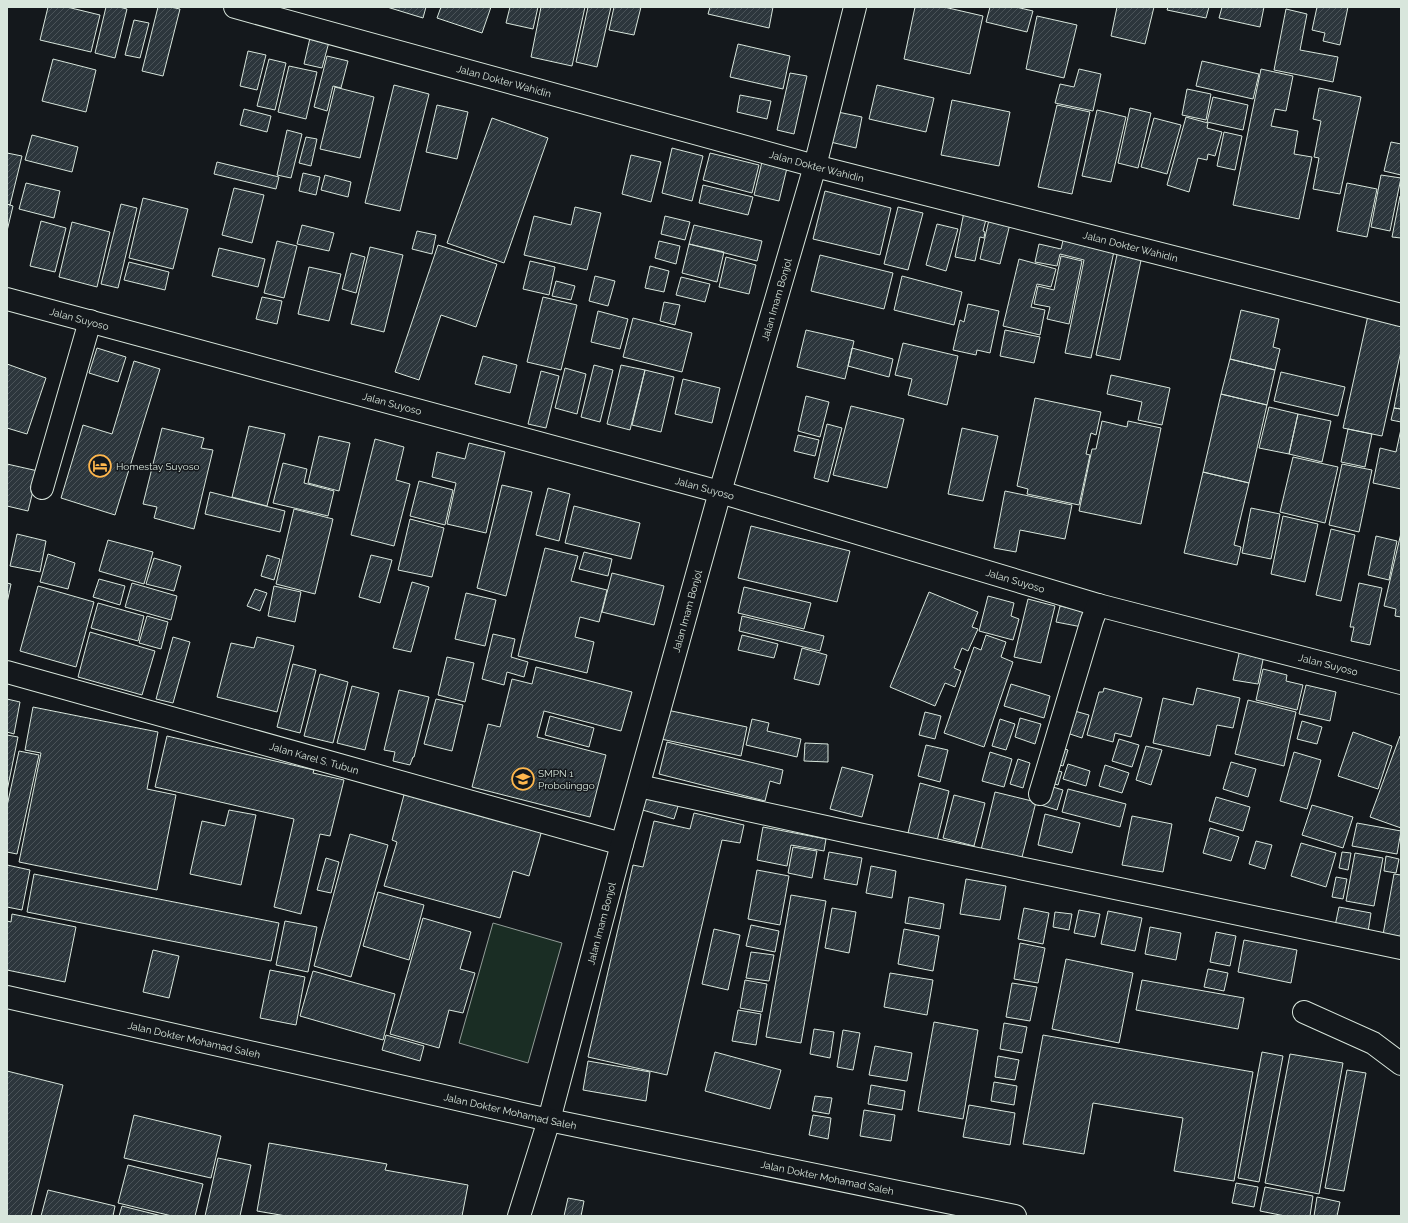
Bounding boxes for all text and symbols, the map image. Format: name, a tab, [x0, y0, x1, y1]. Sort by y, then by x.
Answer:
street label: Jalan Dokter Wahidin	[456, 63, 553, 99]
street label: Jalan Dokter Wahidin	[768, 148, 865, 184]
street label: Jalan Dokter Wahidin	[1082, 229, 1179, 264]
street label: Jalan Imam Bonjol	[759, 257, 793, 342]
street label: Jalan Suyoso	[49, 305, 110, 332]
street label: Jalan Suyoso	[361, 390, 423, 417]
hotel icon: Homestay Suyoso	[87, 453, 113, 479]
place label: Homestay Suyoso	[116, 461, 200, 472]
street label: Jalan Suyoso	[674, 475, 736, 502]
street label: Jalan Suyoso	[985, 566, 1046, 594]
street label: Jalan Imam Bonjol	[670, 568, 704, 653]
street label: Jalan Suyoso	[1297, 651, 1359, 677]
street label: Jalan Karel S. Tubun	[268, 740, 360, 776]
school or university icon: SMPN 1 Probolinggo	[510, 766, 536, 792]
place label: SMPN 1 Probolinggo	[538, 768, 595, 791]
street label: Jalan Imam Bonjol	[585, 881, 617, 966]
street label: Jalan Dokter Mohamad Saleh	[127, 1019, 262, 1060]
street label: Jalan Dokter Mohamad Saleh	[443, 1091, 578, 1131]
street label: Jalan Dokter Mohamad Saleh	[760, 1158, 895, 1196]

